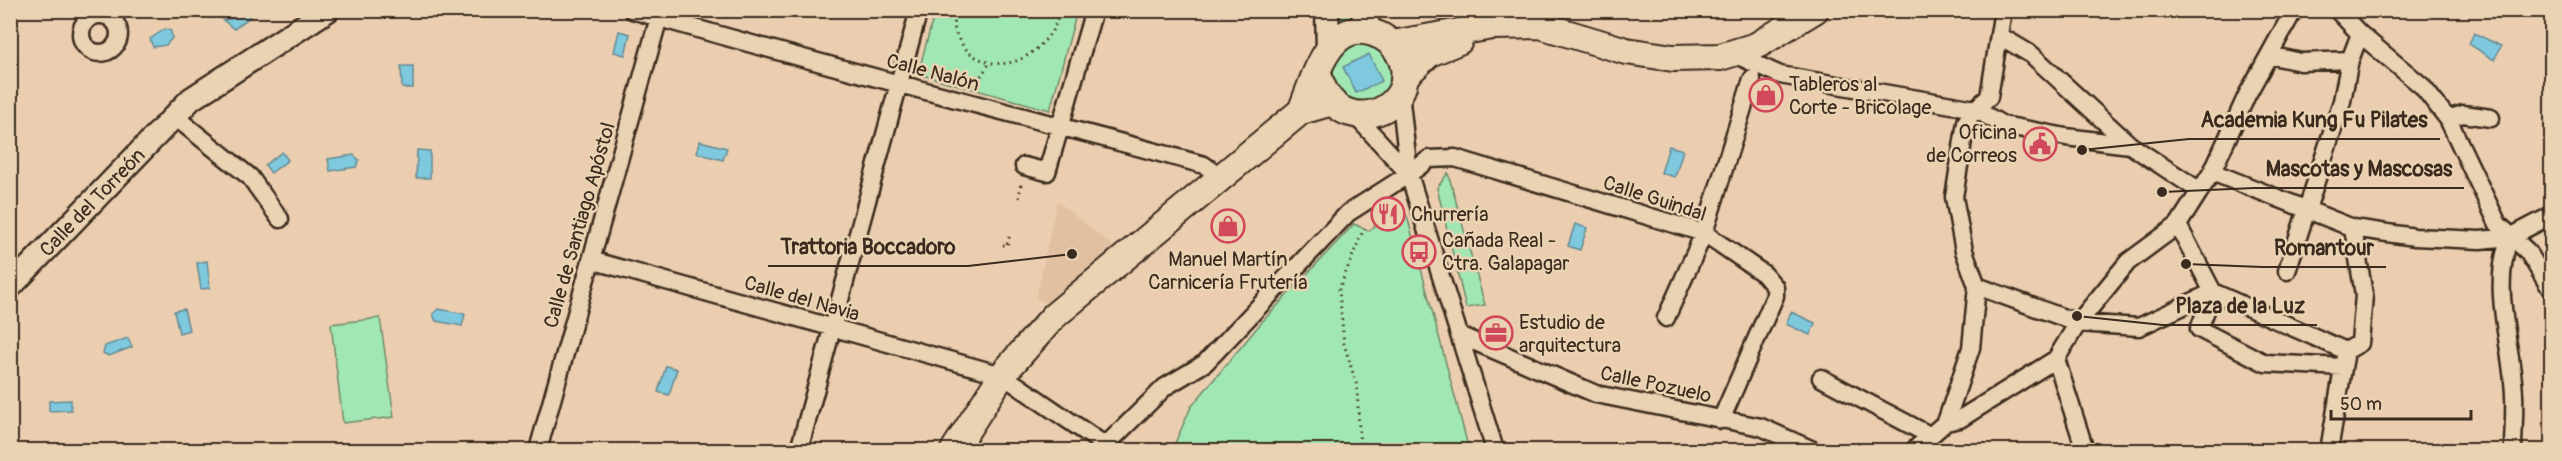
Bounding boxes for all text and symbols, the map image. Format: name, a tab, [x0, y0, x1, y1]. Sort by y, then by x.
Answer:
street label: Calle Nalón	[884, 48, 982, 97]
place label: Tableros al Corte - Bricolage	[1789, 72, 1931, 120]
shop icon: Tableros al Corte - Bricolage	[1748, 77, 1784, 113]
callout: Academia Kung Fu Pilates	[2189, 100, 2440, 139]
text: Academia Kung Fu Pilates	[2200, 107, 2428, 134]
street label: Calle de Santiago Apóstol	[538, 119, 621, 331]
place label: Oficina de Correos	[1926, 120, 2017, 168]
public building icon: Oficina de Correos	[2022, 126, 2058, 162]
street label: Calle del Torreón	[34, 143, 150, 262]
callout: Mascotas y Mascosas	[2254, 149, 2464, 188]
text: Mascotas y Mascosas	[2266, 156, 2453, 183]
street label: Calle Guindal	[1600, 170, 1710, 227]
restaurant icon: Churrería	[1370, 196, 1406, 232]
place label: Churrería	[1411, 202, 1489, 227]
shop icon: Manuel Martín Carnicería Frutería	[1210, 208, 1246, 244]
callout: Trattoria Boccadoro	[768, 227, 968, 266]
place label: Cañada Real - Ctra. Galapagar	[1442, 228, 1569, 276]
callout: Romantour	[2262, 228, 2386, 267]
text: Trattoria Boccadoro	[779, 234, 956, 261]
bus stop icon: Cañada Real - Ctra. Galapagar	[1401, 234, 1437, 270]
text: Romantour	[2274, 235, 2375, 262]
place label: Manuel Martín Carnicería Frutería	[1148, 247, 1308, 295]
street label: Calle del Navia	[741, 270, 863, 327]
callout: Plaza de la Luz	[2163, 286, 2317, 325]
text: Plaza de la Luz	[2175, 293, 2305, 320]
place label: Estudio de arquitectura	[1519, 310, 1621, 358]
office icon: Estudio de arquitectura	[1478, 315, 1514, 351]
street label: Calle Pozuelo	[1598, 361, 1714, 409]
scale bar	[2331, 383, 2470, 421]
text: 50 m	[2340, 393, 2382, 416]

